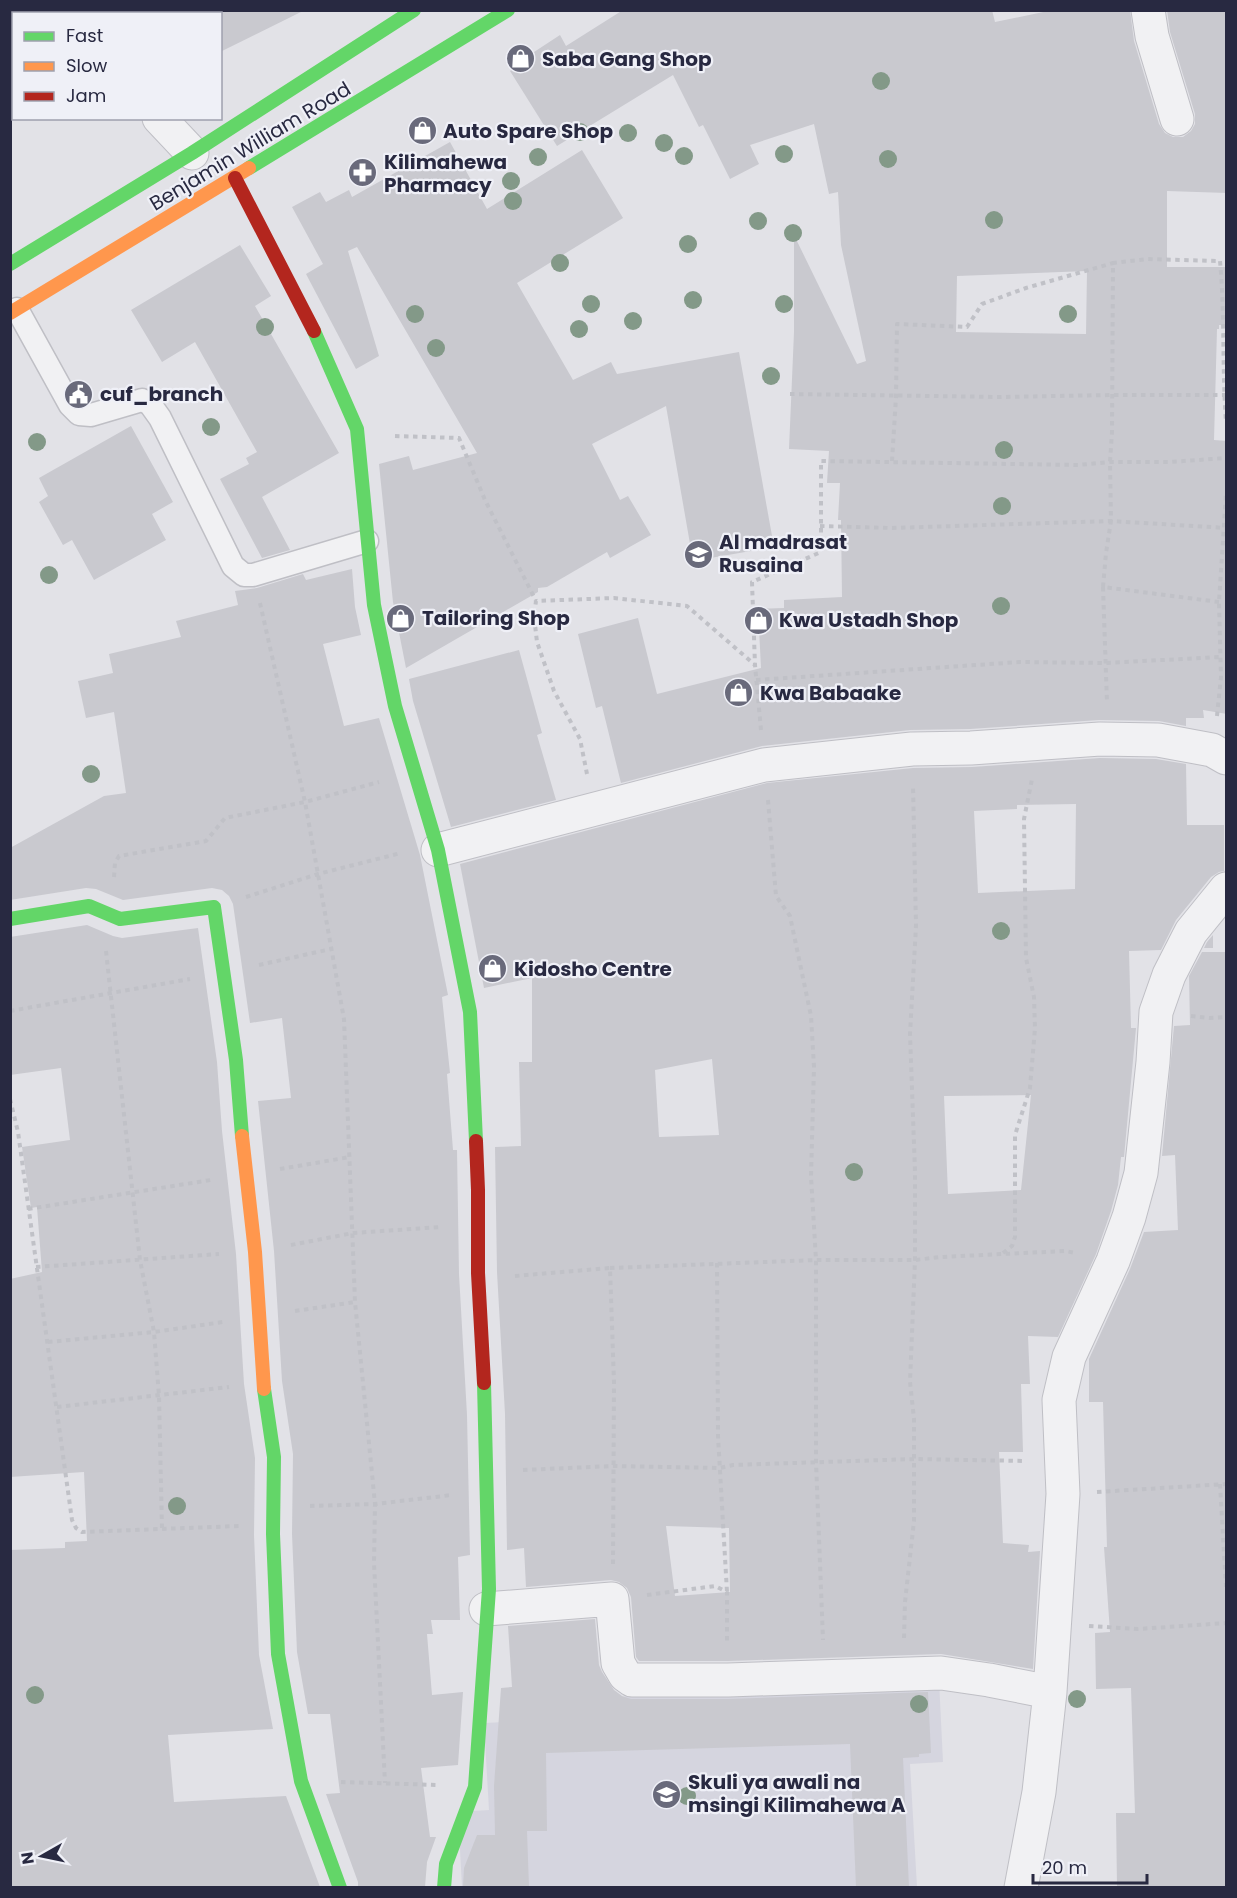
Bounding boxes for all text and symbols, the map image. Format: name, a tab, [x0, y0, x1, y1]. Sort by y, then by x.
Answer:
legend	[12, 12, 222, 120]
text: Fast	[66, 23, 103, 48]
shop icon: Saba Gang Shop	[505, 43, 537, 75]
place label: Saba Gang Shop	[542, 45, 712, 73]
text: Slow	[66, 53, 108, 78]
street label: Benjamin William Road	[144, 75, 356, 217]
text: Jam	[66, 83, 106, 108]
shop icon: Auto Spare Shop	[406, 115, 438, 147]
place label: Auto Spare Shop	[443, 117, 613, 145]
place label: Kilimahewa Pharmacy	[384, 148, 507, 199]
pharmacy icon: Kilimahewa Pharmacy	[347, 157, 379, 189]
public building icon: cuf_branch	[63, 378, 95, 410]
place label: cuf_branch	[100, 380, 223, 408]
place label: Al madrasat Rusaina	[719, 528, 847, 579]
school or university icon: Al madrasat Rusaina	[682, 538, 714, 570]
shop icon: Tailoring Shop	[385, 602, 417, 634]
place label: Tailoring Shop	[422, 604, 570, 632]
shop icon: Kwa Ustadh Shop	[742, 604, 774, 636]
place label: Kwa Ustadh Shop	[779, 606, 959, 634]
shop icon: Kwa Babaake	[723, 677, 755, 709]
place label: Kwa Babaake	[760, 679, 901, 707]
shop icon: Kidosho Centre	[477, 953, 509, 985]
place label: Kidosho Centre	[514, 955, 672, 983]
place label: Skuli ya awali na msingi Kilimahewa A	[688, 1768, 906, 1819]
school or university icon: Skuli ya awali na msingi Kilimahewa A	[651, 1778, 683, 1810]
north arrow	[12, 1826, 72, 1886]
scale bar	[1033, 1847, 1147, 1885]
text: N	[15, 1851, 40, 1866]
text: 20 m	[1042, 1855, 1087, 1880]

